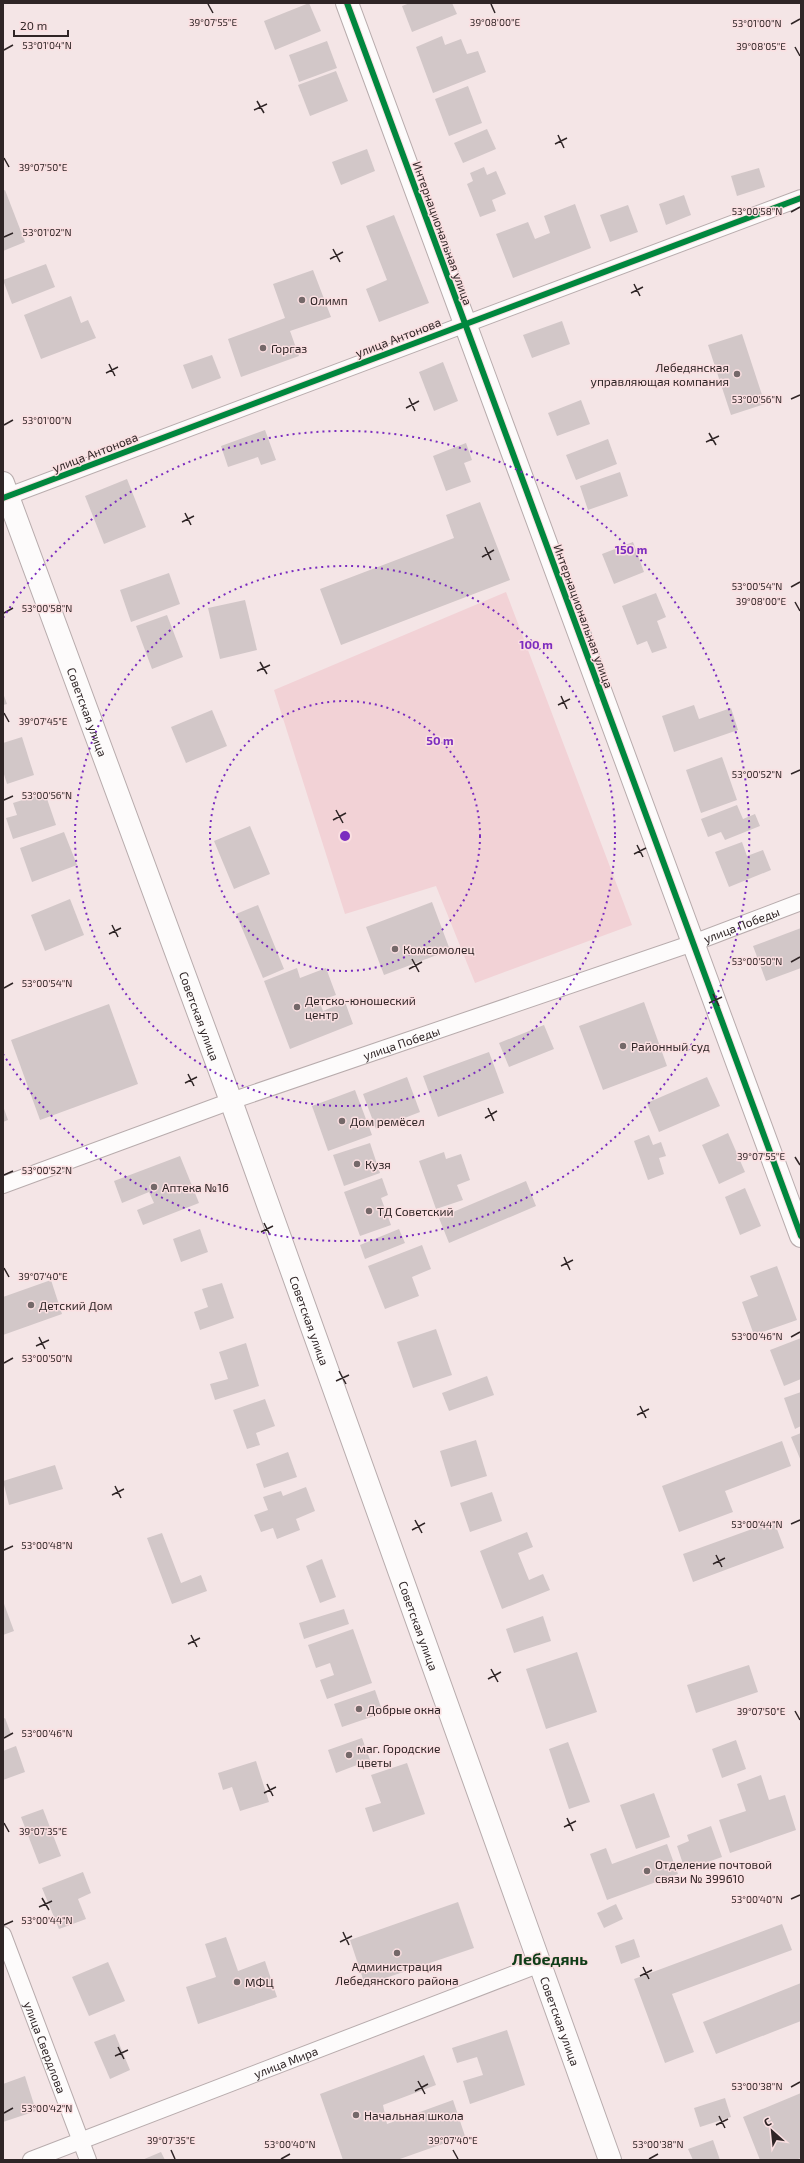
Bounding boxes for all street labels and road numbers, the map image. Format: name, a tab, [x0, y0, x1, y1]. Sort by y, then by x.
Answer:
street label: Интернациональная улица	[409, 159, 476, 307]
street label: улица Антонова	[353, 314, 443, 361]
street label: улица Антонова	[50, 429, 140, 476]
street label: Интернациональная улица	[550, 542, 617, 690]
street label: Советская улица	[65, 665, 110, 758]
street label: улица Победы	[701, 904, 781, 946]
street label: Советская улица	[177, 969, 222, 1062]
street label: улица Победы	[361, 1023, 441, 1063]
street label: Советская улица	[287, 1274, 332, 1367]
street label: Советская улица	[396, 1579, 441, 1672]
street label: Советская улица	[538, 1975, 583, 2068]
street label: улица Свердлова	[21, 1999, 69, 2095]
street label: улица Мира	[252, 2043, 320, 2081]

